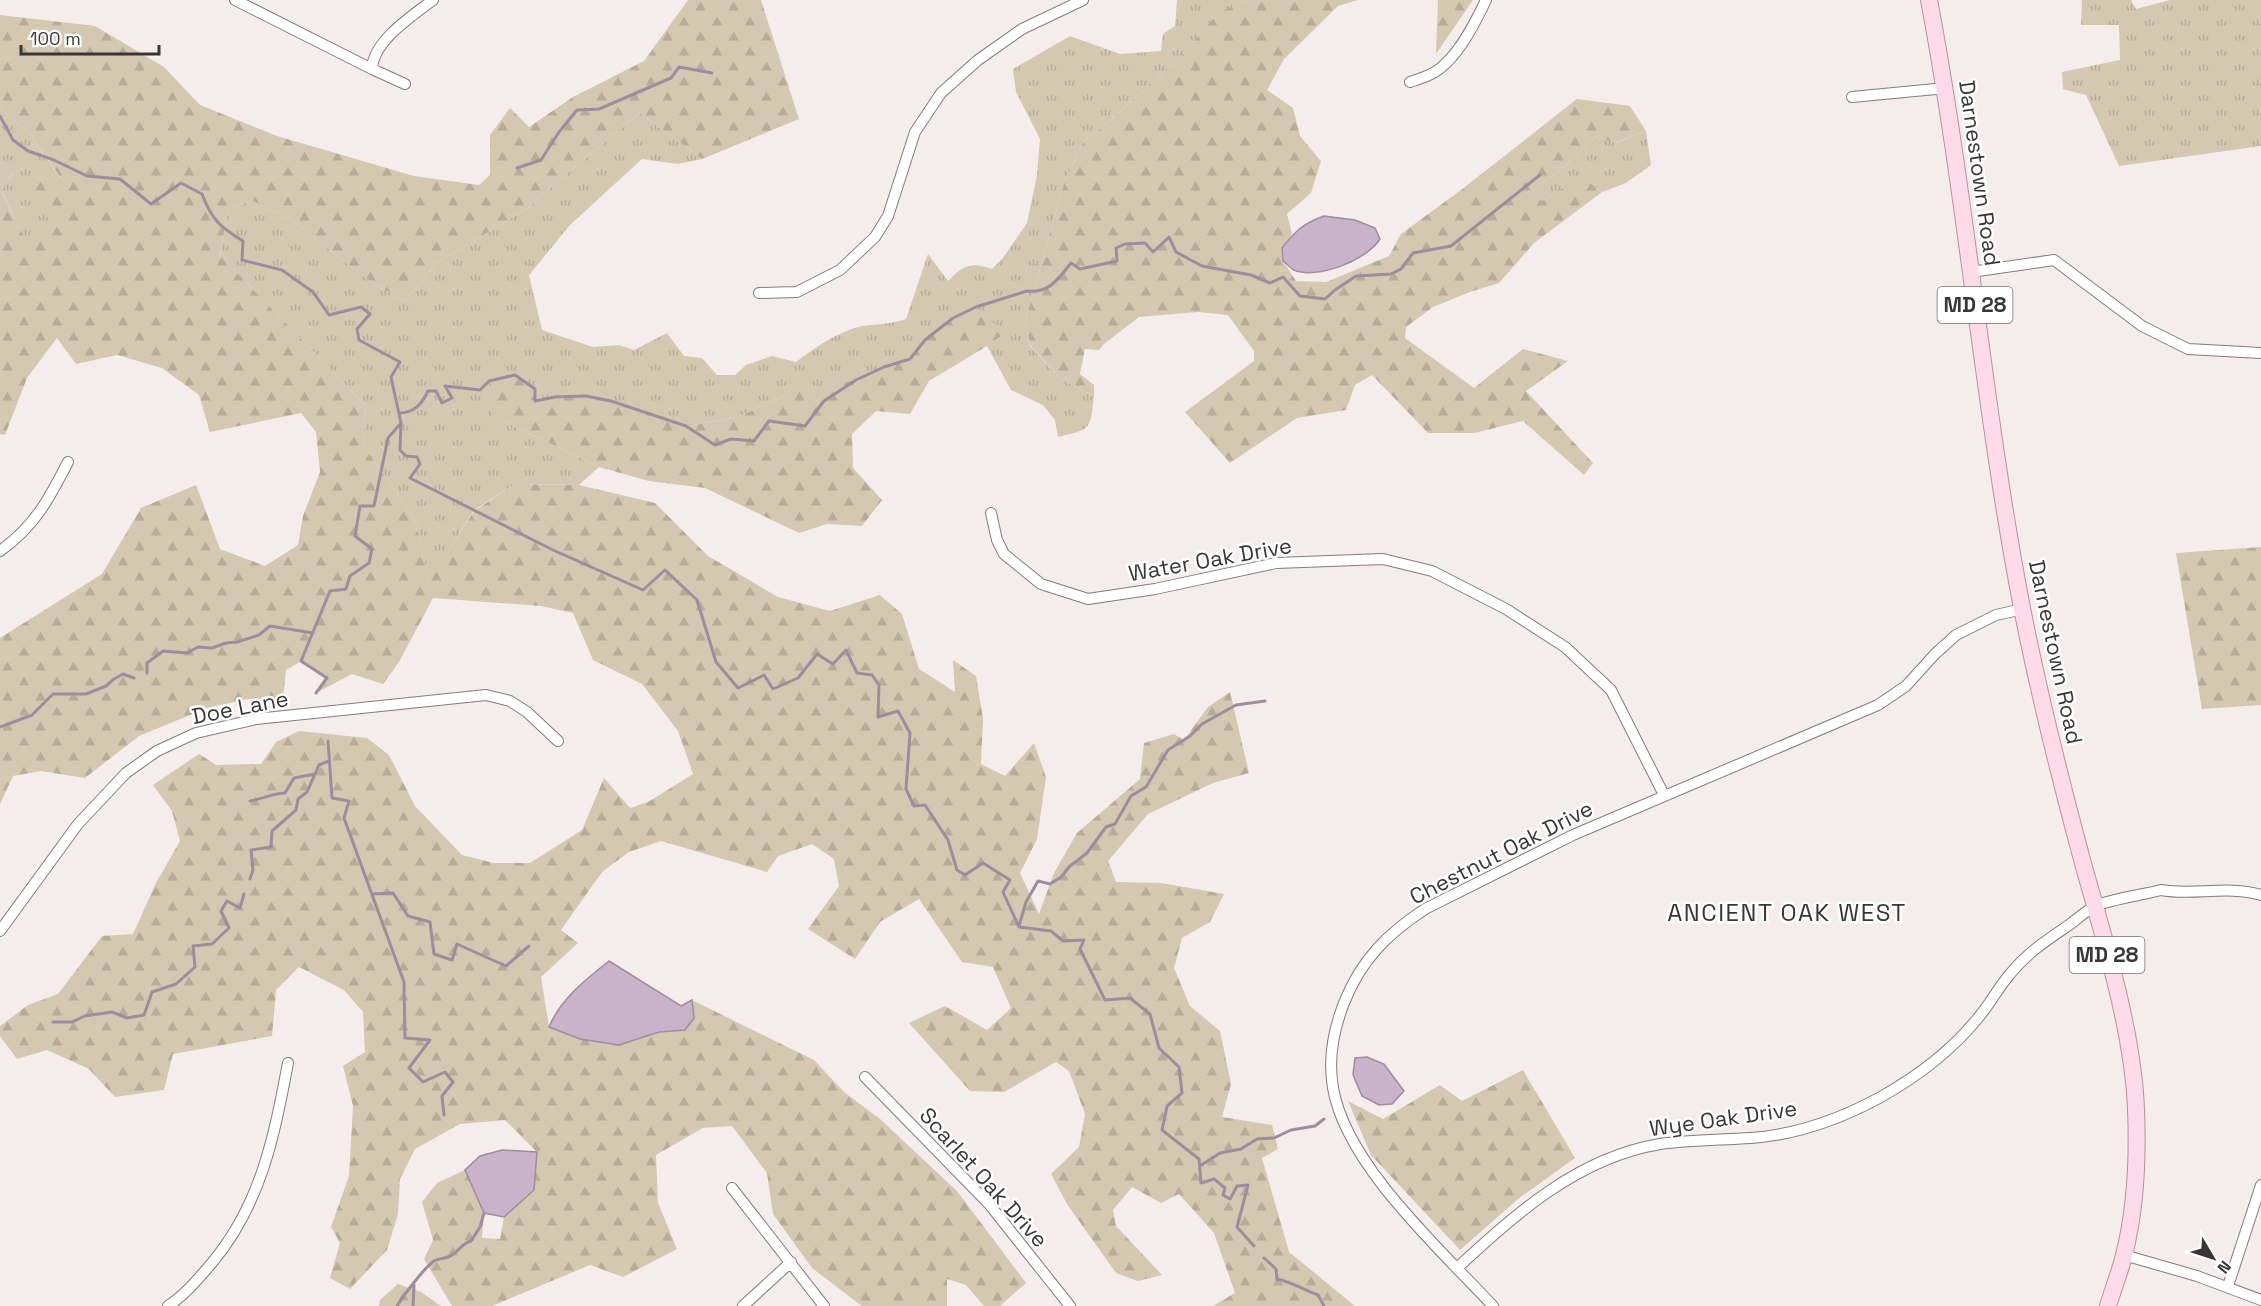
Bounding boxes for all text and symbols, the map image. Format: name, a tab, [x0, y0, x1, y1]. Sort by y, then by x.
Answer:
scale bar	[21, 18, 159, 56]
text: 100 m	[30, 27, 81, 50]
street label: Darnestown Road	[1953, 78, 2007, 268]
road number: MD 28	[1938, 287, 2012, 323]
street label: Water Oak Drive	[1126, 531, 1294, 587]
street label: Darnestown Road	[2023, 558, 2089, 746]
street label: Doe Lane	[189, 684, 291, 730]
street label: Chestnut Oak Drive	[1405, 794, 1597, 910]
district label: ANCIENT OAK WEST	[1667, 897, 1907, 928]
road number: MD 28	[2070, 937, 2144, 973]
street label: Wye Oak Drive	[1647, 1094, 1799, 1142]
street label: Scarlet Oak Drive	[914, 1101, 1054, 1253]
north arrow	[2183, 1228, 2243, 1288]
text: N	[2213, 1256, 2236, 1278]

